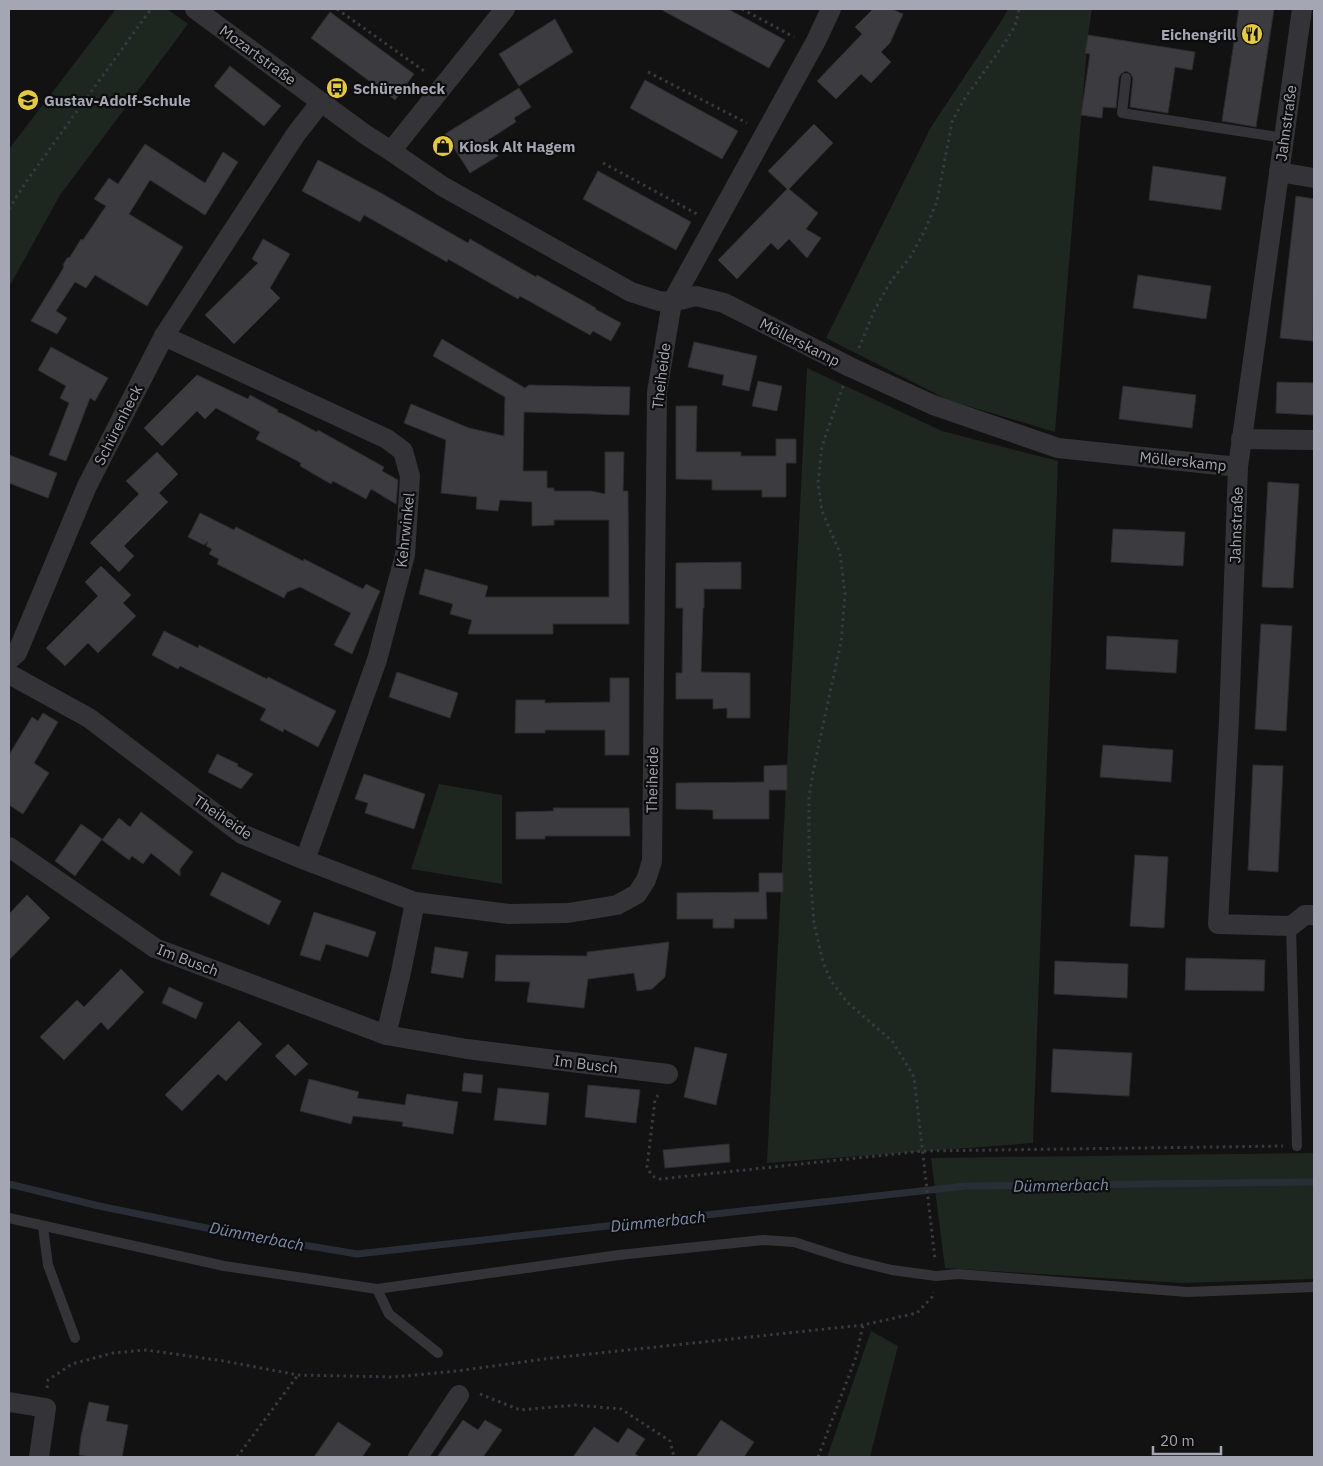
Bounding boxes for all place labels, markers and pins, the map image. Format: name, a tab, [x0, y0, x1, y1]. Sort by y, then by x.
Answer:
restaurant icon: Eichengrill	[1240, 22, 1264, 46]
place label: Eichengrill	[1161, 25, 1236, 44]
bus stop icon: Schürenheck	[325, 76, 349, 100]
place label: Schürenheck	[353, 79, 445, 98]
school or university icon: Gustav-Adolf-Schule	[16, 88, 40, 112]
place label: Gustav-Adolf-Schule	[44, 91, 191, 110]
shop icon: Kiosk Alt Hagem	[431, 134, 455, 158]
place label: Kiosk Alt Hagem	[459, 137, 575, 156]

